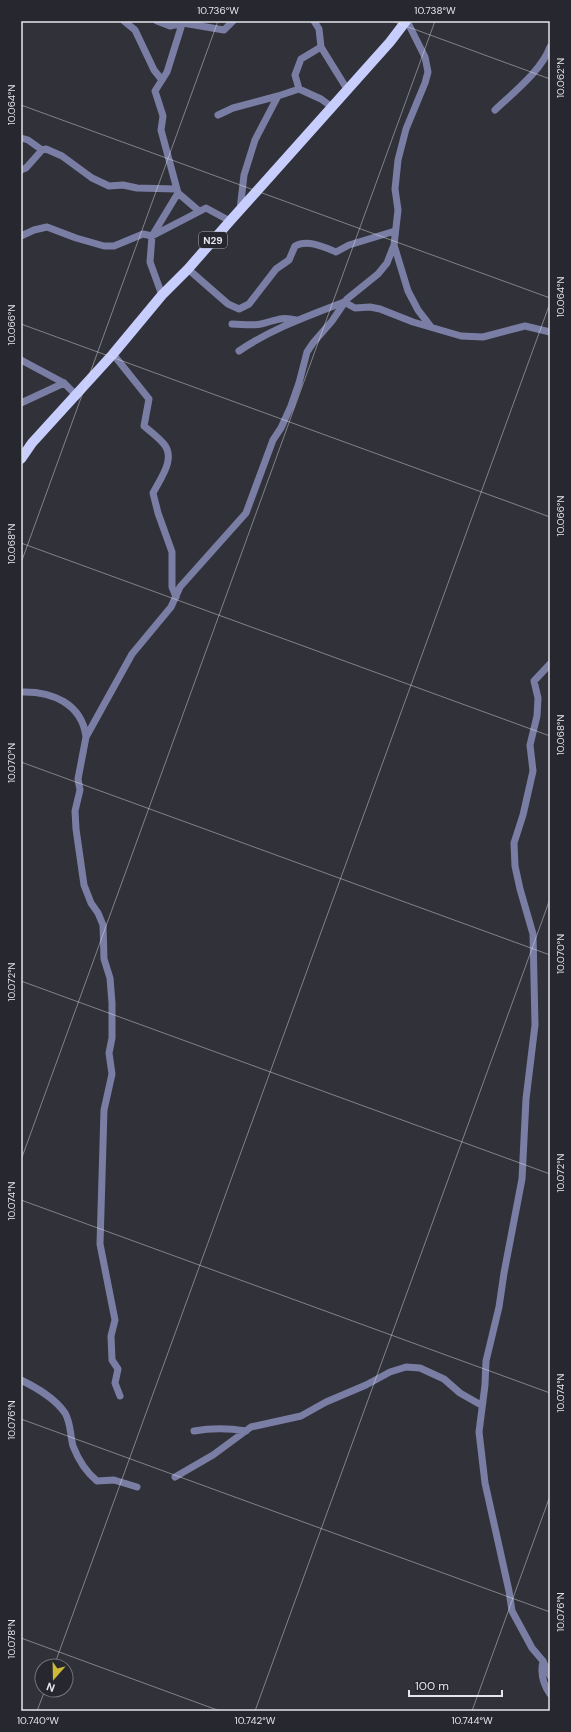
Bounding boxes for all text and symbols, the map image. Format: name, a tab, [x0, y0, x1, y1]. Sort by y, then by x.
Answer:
text: 10.736°W	[197, 4, 239, 17]
text: 10.738°W	[414, 4, 456, 17]
text: 10.062°N	[554, 58, 567, 98]
text: 10.064°N	[5, 85, 18, 125]
road number: N29	[199, 232, 227, 248]
text: 10.064°N	[554, 277, 567, 317]
text: 10.066°N	[5, 304, 18, 345]
text: 10.066°N	[554, 495, 567, 536]
text: 10.068°N	[5, 524, 18, 564]
text: 10.068°N	[554, 715, 567, 755]
text: 10.070°N	[5, 743, 18, 783]
text: 10.070°N	[554, 934, 567, 974]
text: 10.072°N	[5, 962, 18, 1002]
text: 10.072°N	[554, 1153, 567, 1193]
text: 10.074°N	[5, 1181, 18, 1221]
text: 10.074°N	[554, 1373, 567, 1413]
text: 10.076°N	[5, 1400, 18, 1440]
text: 10.076°N	[554, 1592, 567, 1632]
text: 10.078°N	[5, 1619, 18, 1659]
north arrow	[34, 1658, 74, 1698]
scale bar	[409, 1672, 502, 1698]
text: 100 m	[415, 1678, 449, 1694]
text: N	[44, 1679, 57, 1695]
text: 10.740°W	[17, 1714, 59, 1727]
text: 10.742°W	[235, 1714, 276, 1727]
text: 10.744°W	[451, 1714, 493, 1727]

